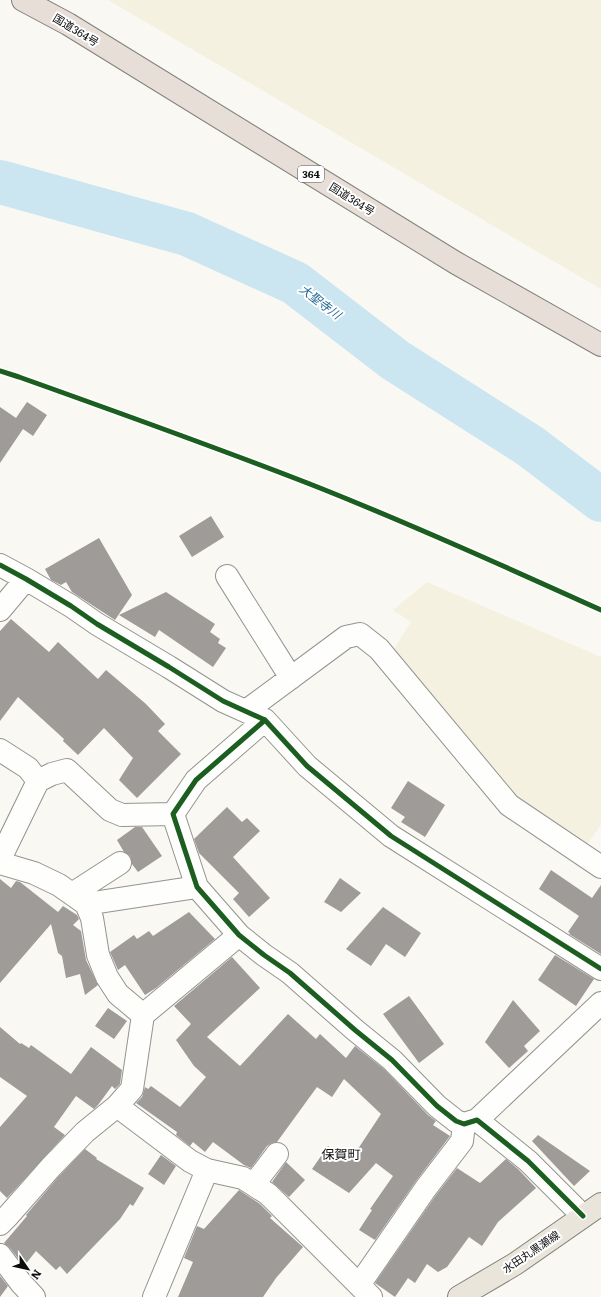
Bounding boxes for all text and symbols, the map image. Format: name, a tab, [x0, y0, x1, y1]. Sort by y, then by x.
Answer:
street label: 国道364号	[51, 9, 102, 49]
road number: 364	[298, 166, 324, 182]
street label: 国道364号	[327, 178, 378, 218]
water label: 大聖寺川	[296, 280, 347, 324]
district label: 保賀町	[321, 1144, 361, 1163]
street label: 水田丸黒瀬線	[499, 1226, 562, 1276]
north arrow	[8, 1249, 48, 1289]
text: N	[28, 1267, 46, 1283]

